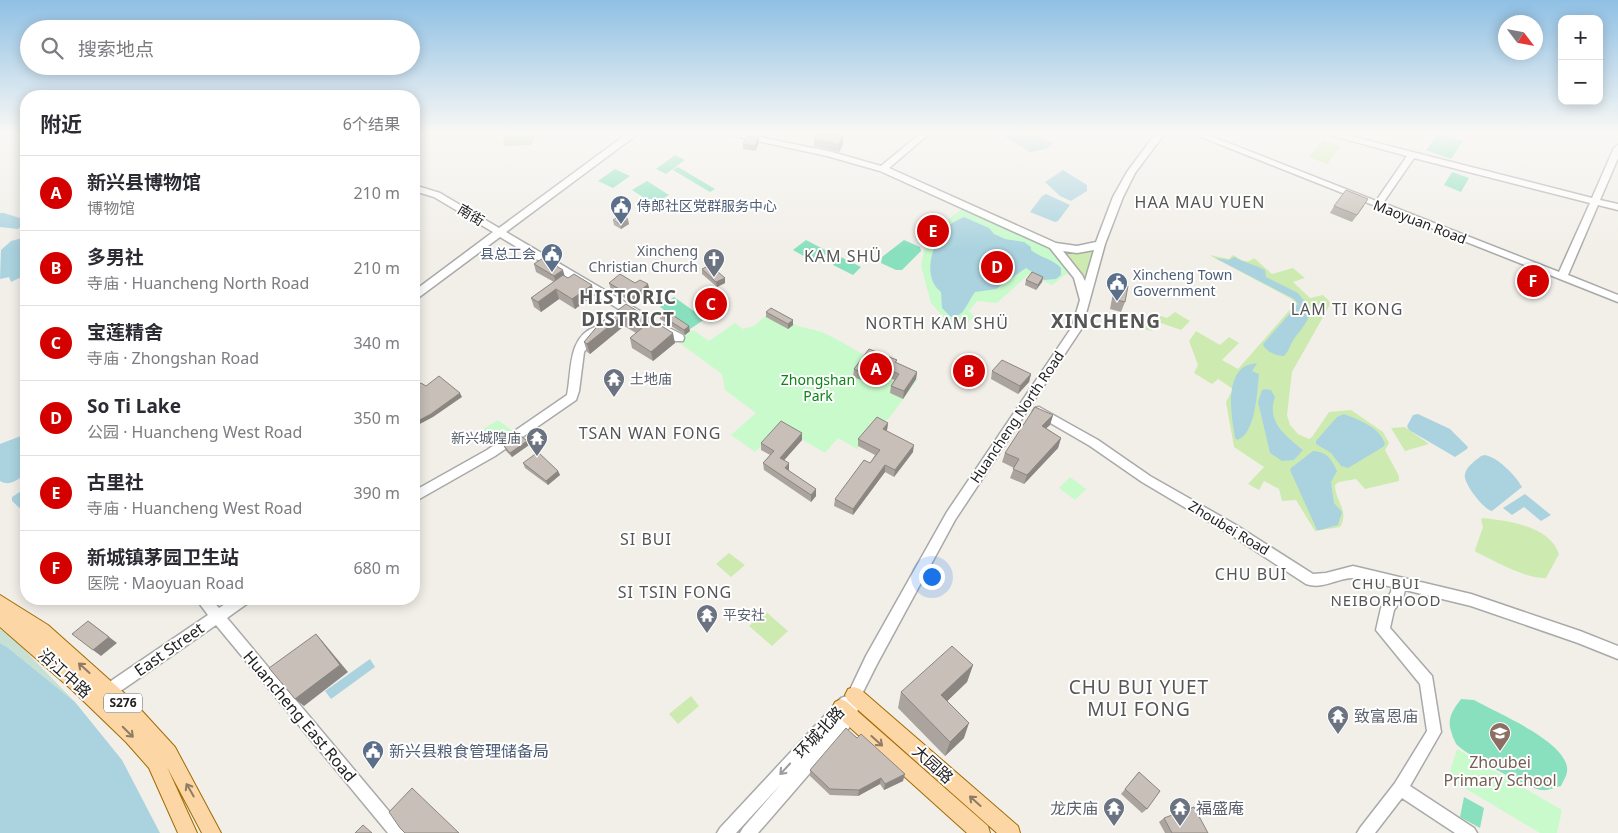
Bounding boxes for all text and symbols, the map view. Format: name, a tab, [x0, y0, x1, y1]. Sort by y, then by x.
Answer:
north arrow	[1498, 15, 1543, 60]
map controls	[1558, 15, 1603, 105]
button: +	[1558, 15, 1603, 60]
search box	[20, 20, 420, 75]
icon: search	[38, 34, 66, 62]
text: 搜索地点	[78, 36, 154, 62]
button: −	[1558, 60, 1603, 105]
text: 附近	[40, 110, 82, 138]
text: 6个结果	[343, 113, 400, 135]
text: 新兴县博物馆	[87, 169, 201, 195]
text: A	[50, 182, 62, 204]
text: 210 m	[353, 182, 400, 204]
district label: HAA MAU YUEN	[1135, 191, 1265, 213]
public building icon: 侍郎社区党群服务中心	[609, 194, 633, 225]
street label: Maoyuan Road	[1371, 195, 1469, 248]
place label: 侍郎社区党群服务中心	[637, 196, 777, 215]
text: 博物馆	[87, 197, 135, 219]
street label: 南街	[454, 199, 488, 230]
pin: E	[917, 212, 949, 250]
place label: Xincheng Christian Church	[589, 241, 698, 276]
public building icon: 县总工会	[540, 242, 564, 273]
text: 多男社	[87, 244, 144, 270]
place label: 县总工会	[480, 244, 536, 263]
district label: KAM SHÜ	[804, 245, 882, 267]
church icon: Xincheng Christian Church	[702, 247, 726, 278]
pin: D	[981, 248, 1013, 286]
text: B	[51, 257, 61, 279]
text: 210 m	[353, 257, 400, 279]
pin: F	[1517, 262, 1549, 300]
place label: Xincheng Town Government	[1133, 265, 1232, 300]
public building icon: Xincheng Town Government	[1105, 271, 1129, 302]
text: 寺庙 · Huancheng North Road	[87, 272, 309, 294]
district label: HISTORIC DISTRICT	[579, 284, 677, 332]
pin: C	[695, 285, 727, 323]
district label: LAM TI KONG	[1291, 298, 1403, 320]
district label: XINCHENG	[1051, 308, 1161, 334]
district label: NORTH KAM SHÜ	[865, 312, 1009, 334]
text: 宝莲精舍	[87, 319, 163, 345]
text: C	[51, 332, 61, 354]
text: 340 m	[353, 332, 400, 354]
text: 寺庙 · Zhongshan Road	[87, 347, 259, 369]
street label: Huancheng North Road	[965, 347, 1068, 487]
pin: A	[860, 350, 892, 388]
pin: B	[953, 352, 985, 390]
temple icon: 土地庙	[602, 367, 626, 398]
place label: 土地庙	[630, 369, 672, 388]
park label: Zhongshan Park	[781, 370, 855, 405]
text: So Ti Lake	[87, 393, 181, 419]
text: D	[50, 407, 62, 429]
text: 350 m	[353, 407, 400, 429]
text: 公园 · Huancheng West Road	[87, 421, 302, 443]
district label: TSAN WAN FONG	[579, 422, 721, 444]
temple icon: 新兴城隍庙	[525, 426, 549, 457]
place label: 新兴城隍庙	[451, 428, 521, 447]
text: 古里社	[87, 469, 144, 495]
text: E	[52, 482, 60, 504]
text: 390 m	[353, 482, 400, 504]
street label: Zhoubei Road	[1185, 496, 1273, 559]
text: 寺庙 · Huancheng West Road	[87, 497, 302, 519]
district label: SI BUI	[620, 528, 672, 550]
text: 新城镇茅园卫生站	[87, 544, 239, 570]
text: F	[52, 557, 60, 579]
text: 680 m	[353, 557, 400, 579]
district label: CHU BUI	[1215, 563, 1287, 585]
your location	[919, 564, 945, 590]
text: 医院 · Maoyuan Road	[87, 572, 244, 594]
district label: CHU BUI NEIBORHOOD	[1330, 573, 1442, 610]
district label: SI TSIN FONG	[618, 581, 732, 603]
temple icon: 平安社	[695, 603, 719, 634]
place label: 平安社	[723, 605, 765, 624]
street label: East Street	[130, 617, 208, 681]
street label: 沿江中路	[34, 643, 96, 703]
street label: Huancheng East Road	[239, 646, 361, 786]
one-way arrow	[78, 662, 91, 674]
district label: CHU BUI YUET MUI FONG	[1069, 674, 1209, 722]
road number: S276	[104, 694, 142, 712]
street label: 环城北路	[789, 701, 849, 763]
temple icon: 致富恩庙	[1326, 704, 1350, 735]
place label: 致富恩庙	[1354, 705, 1418, 727]
school or university icon: Zhoubei Primary School	[1488, 721, 1512, 752]
one-way arrow	[121, 726, 134, 738]
one-way arrow	[871, 735, 884, 746]
public building icon: 新兴县粮食管理储备局	[361, 739, 385, 770]
place label: 新兴县粮食管理储备局	[389, 740, 549, 762]
street label: 大园路	[908, 740, 958, 788]
place label: Zhoubei Primary School	[1443, 751, 1557, 791]
one-way arrow	[779, 762, 791, 775]
one-way arrow	[184, 783, 194, 797]
one-way arrow	[968, 795, 981, 806]
temple icon: 龙庆庙	[1102, 796, 1126, 827]
temple icon: 福盛庵	[1168, 796, 1192, 827]
place label: 龙庆庙	[1050, 797, 1098, 819]
place label: 福盛庵	[1196, 797, 1244, 819]

